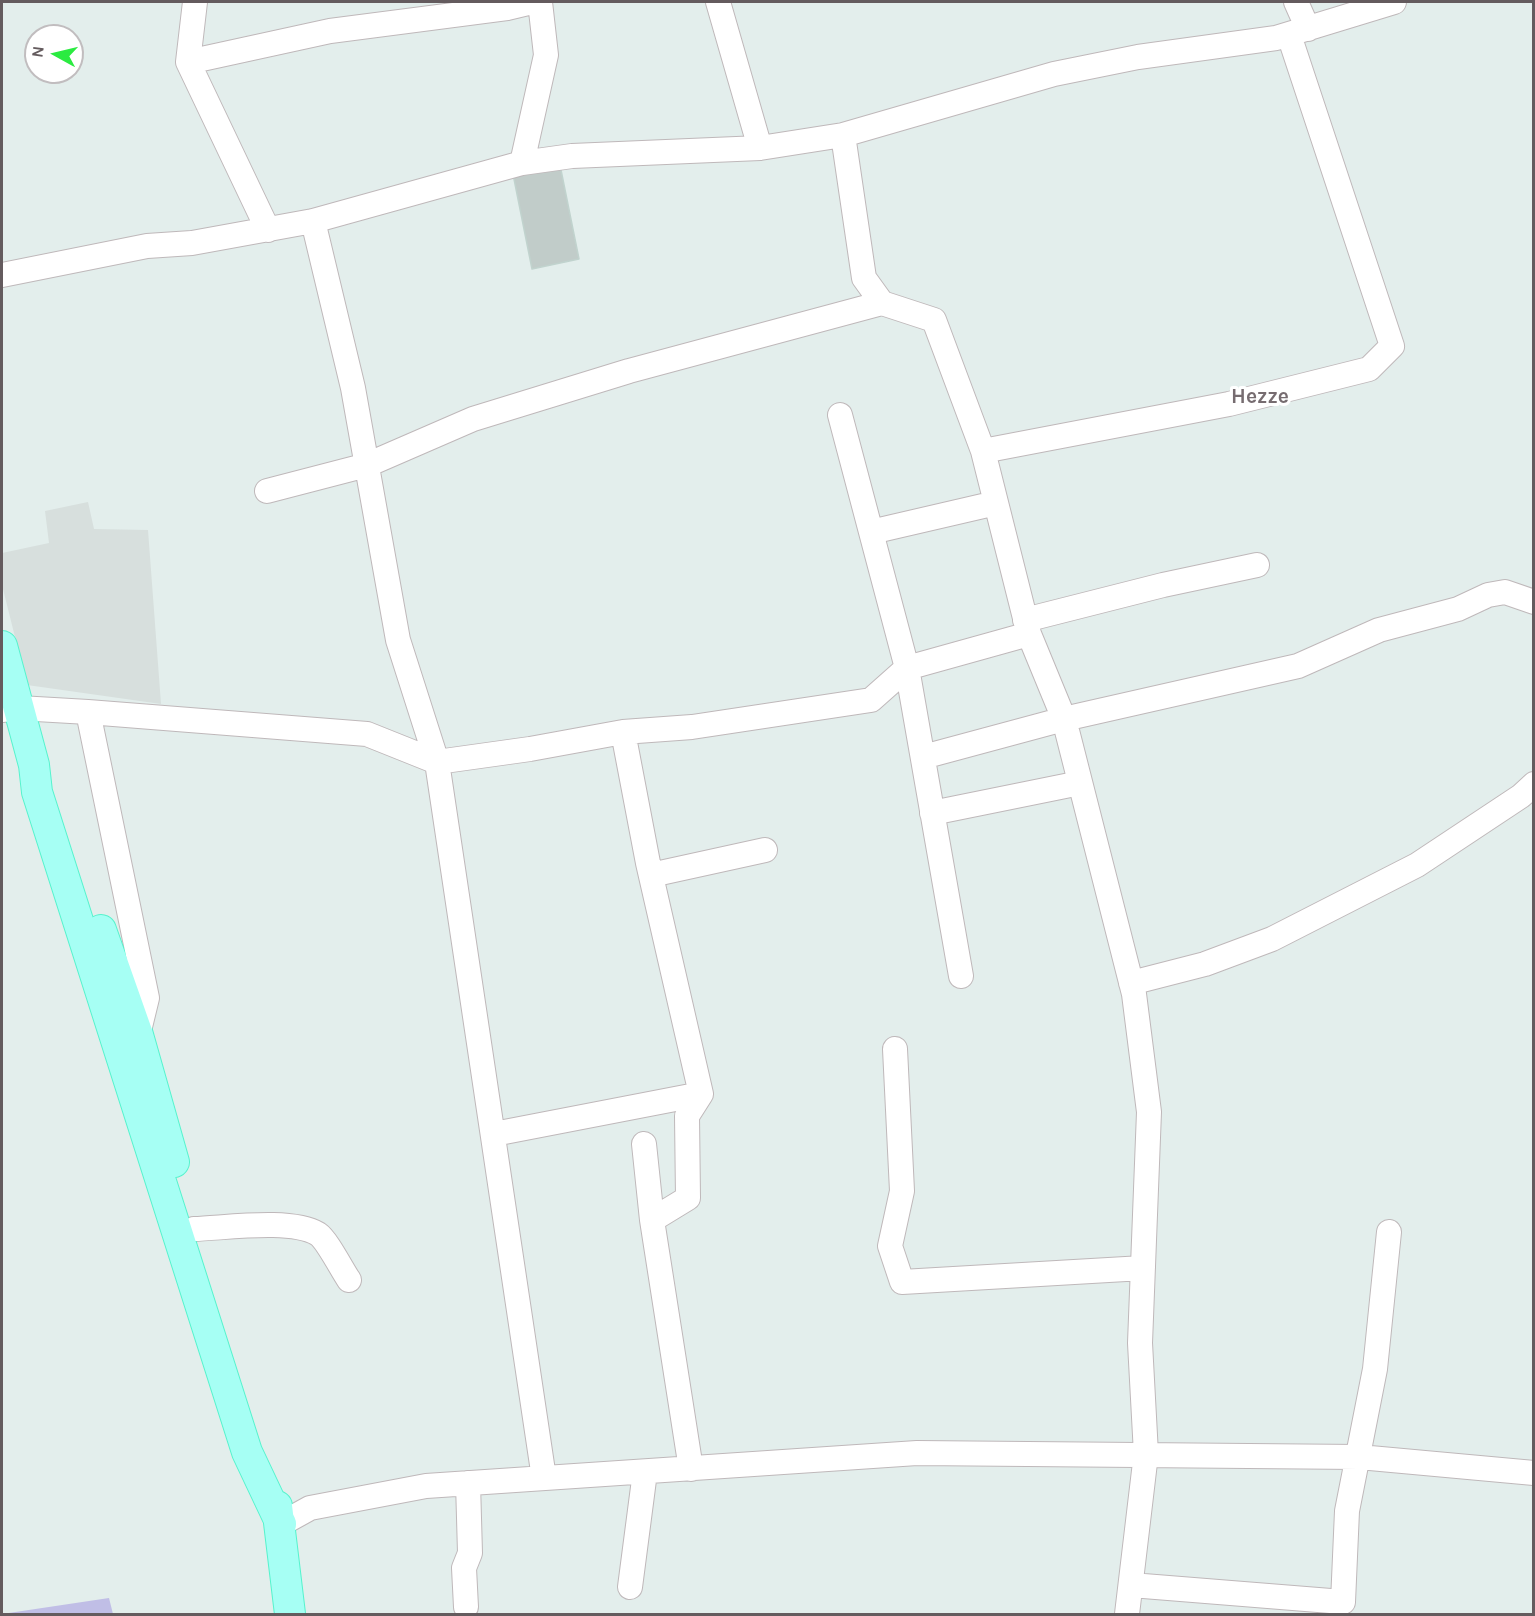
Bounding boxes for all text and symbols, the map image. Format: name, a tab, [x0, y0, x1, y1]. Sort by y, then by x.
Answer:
north arrow	[24, 24, 84, 84]
text: N	[27, 45, 48, 59]
district label: Hezze	[1231, 384, 1289, 410]

